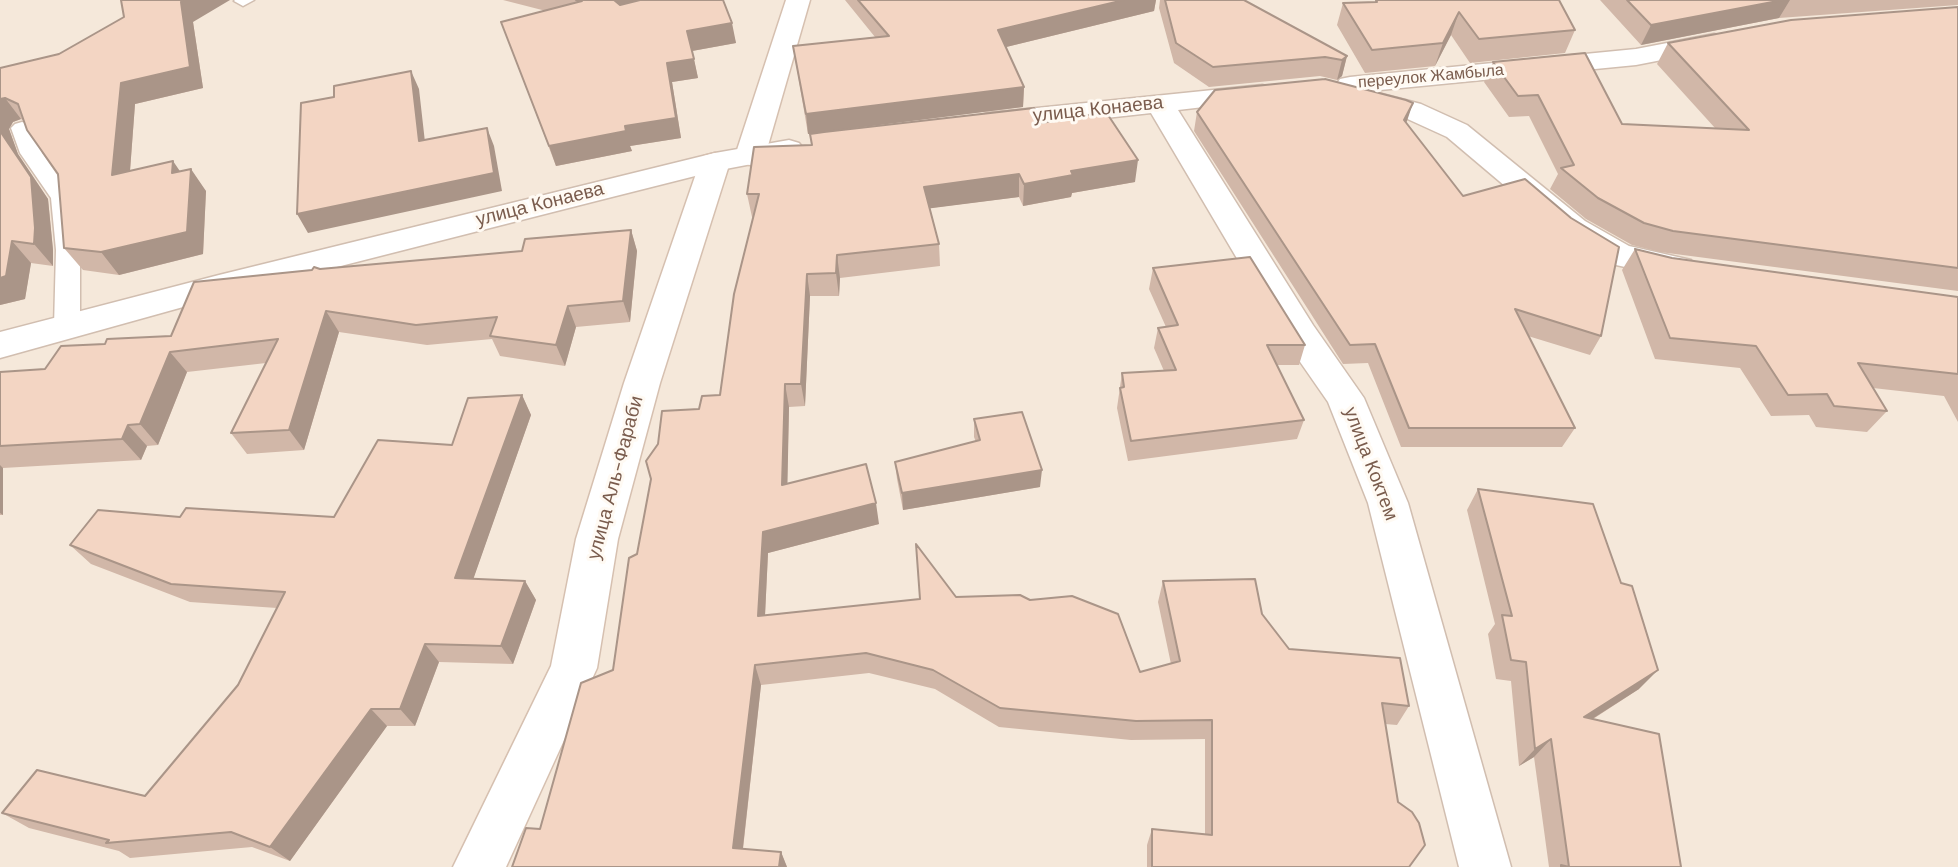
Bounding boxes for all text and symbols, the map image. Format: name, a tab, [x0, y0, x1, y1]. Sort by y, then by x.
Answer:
street label: переулок Жамбыла	[1357, 61, 1505, 93]
street label: улица Конаева	[1032, 92, 1164, 128]
street label: улица Конаева	[474, 178, 606, 232]
street label: улица Аль-Фараби	[583, 393, 649, 563]
street label: улица Коктем	[1338, 404, 1402, 524]

